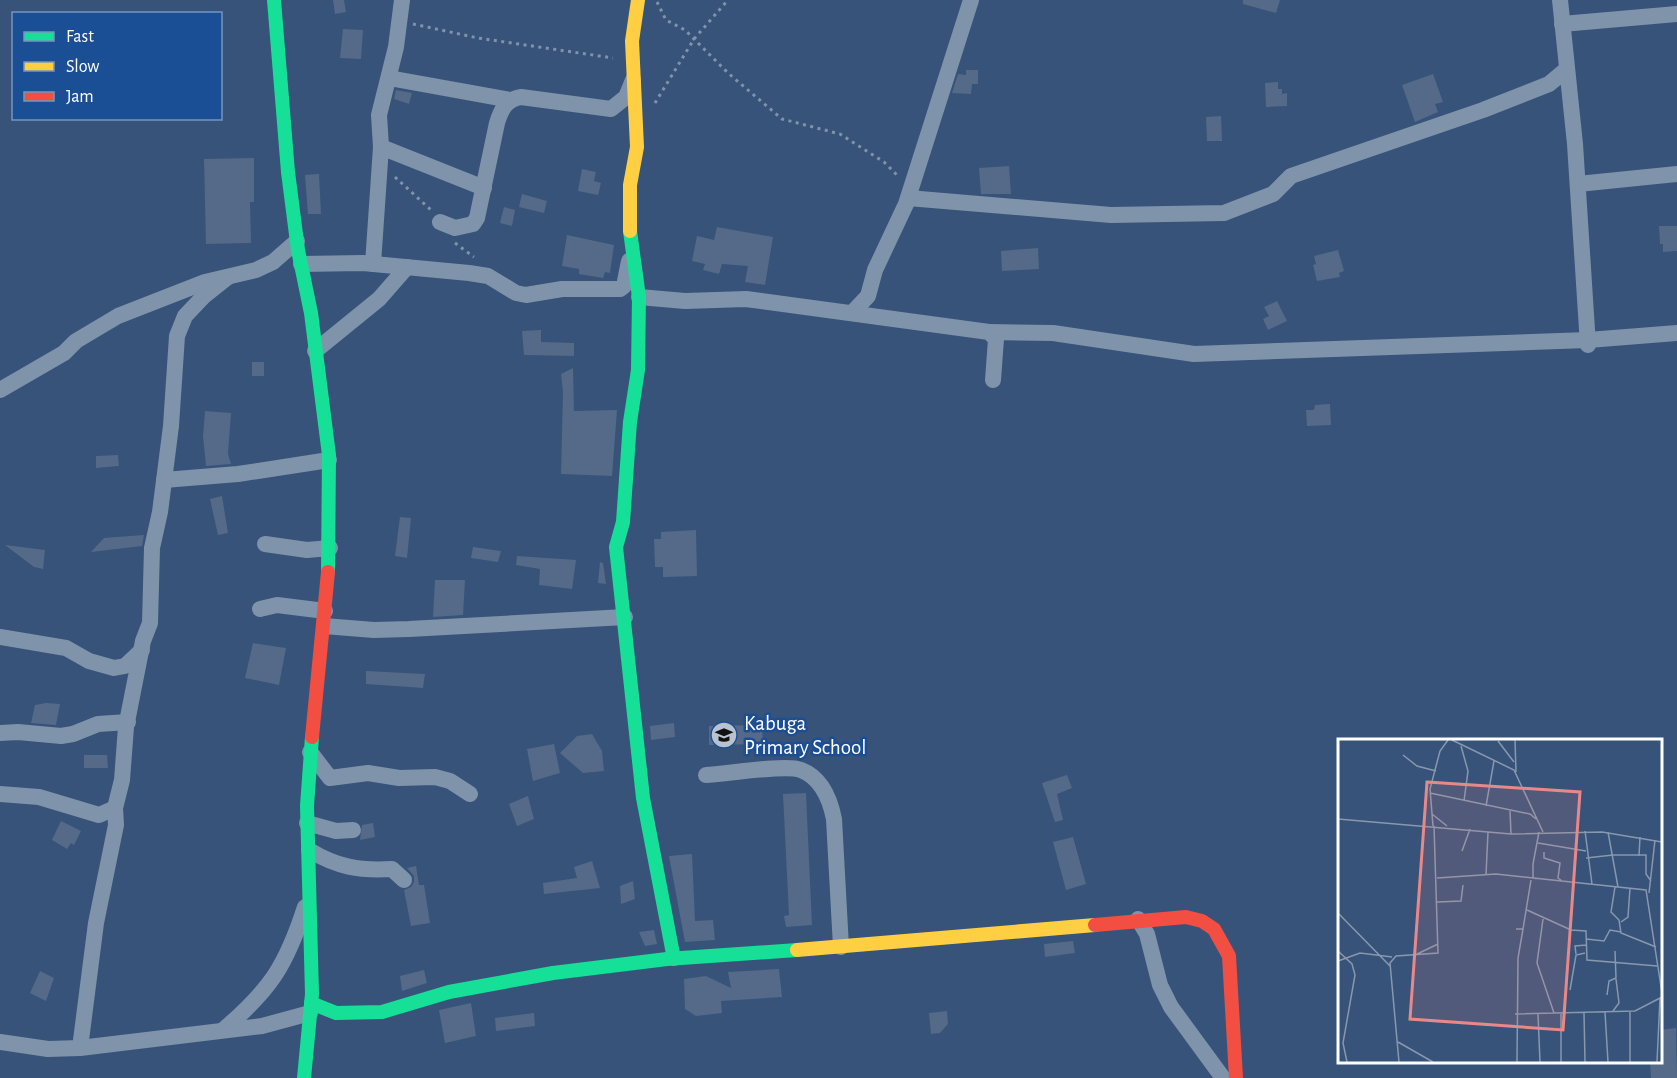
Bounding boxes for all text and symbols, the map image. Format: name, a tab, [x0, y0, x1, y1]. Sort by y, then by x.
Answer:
legend	[12, 12, 222, 120]
text: Fast	[66, 28, 94, 46]
text: Slow	[66, 58, 99, 76]
text: Jam	[66, 88, 94, 106]
place label: Kabuga Primary School	[744, 713, 867, 758]
school or university icon: Kabuga Primary School	[709, 720, 739, 750]
inset map	[1338, 739, 1662, 1063]

